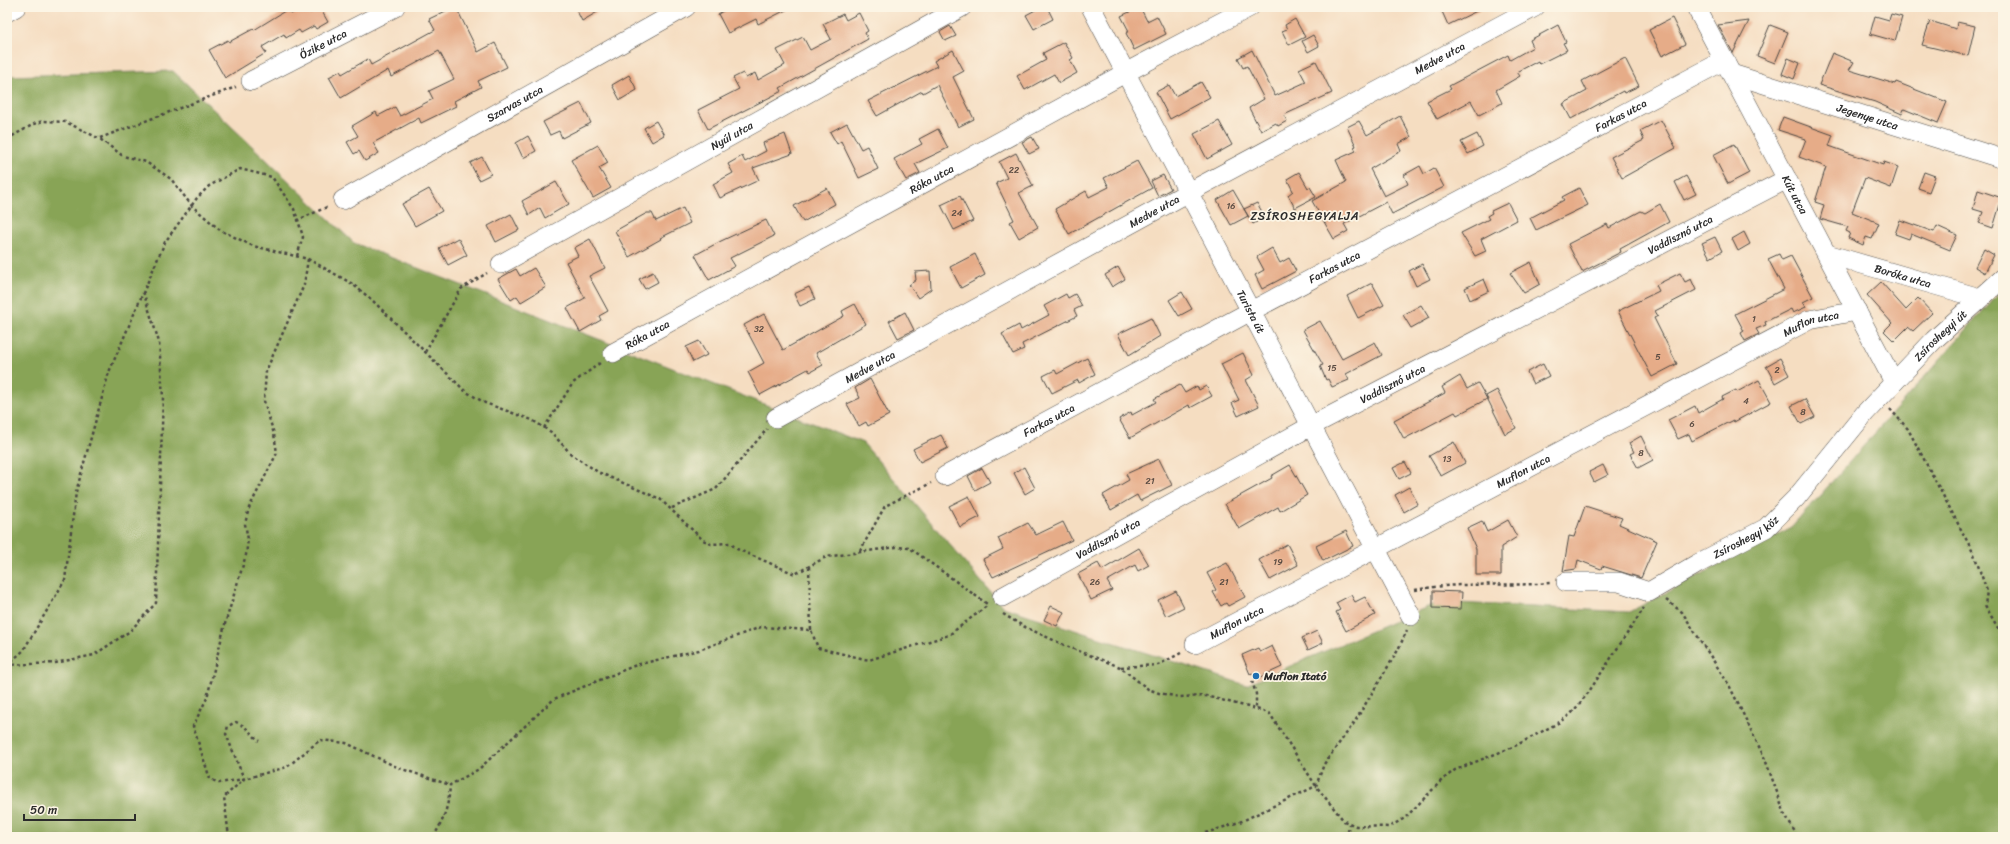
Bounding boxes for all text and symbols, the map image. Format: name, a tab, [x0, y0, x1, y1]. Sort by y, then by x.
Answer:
street label: Őzike utca	[296, 24, 351, 65]
street label: Medve utca	[1411, 37, 1469, 80]
street label: Szarvas utca	[483, 80, 547, 127]
street label: Farkas utca	[1592, 94, 1651, 137]
street label: Jegenye utca	[1833, 98, 1901, 136]
street label: Nyúl utca	[707, 116, 757, 156]
street label: Róka utca	[906, 159, 958, 199]
house number: 22	[1009, 162, 1019, 178]
street label: Kút utca	[1776, 172, 1813, 218]
street label: Medve utca	[1125, 190, 1184, 233]
house number: 16	[1227, 198, 1235, 214]
house number: 24	[952, 205, 963, 221]
district label: ZSÍROSHEGYALJA	[1250, 205, 1360, 227]
street label: Vaddisznó utca	[1644, 210, 1717, 260]
street label: Farkas utca	[1305, 245, 1364, 289]
street label: Boróka utca	[1872, 259, 1934, 294]
street label: Turista út	[1231, 286, 1270, 337]
street label: Muflon utca	[1779, 305, 1841, 342]
street label: Zsíroshegyi út	[1909, 305, 1972, 366]
house number: 1	[1752, 311, 1756, 327]
street label: Róka utca	[622, 315, 674, 355]
house number: 32	[754, 321, 764, 337]
street label: Medve utca	[841, 345, 899, 389]
house number: 5	[1655, 349, 1661, 365]
street label: Vaddisznó utca	[1357, 359, 1429, 409]
house number: 15	[1327, 360, 1337, 376]
house number: 2	[1774, 362, 1780, 378]
house number: 4	[1743, 393, 1749, 409]
street label: Farkas utca	[1020, 398, 1079, 442]
house number: 8	[1800, 404, 1806, 420]
house number: 6	[1689, 416, 1695, 432]
house number: 8	[1638, 445, 1644, 461]
street label: Muflon utca	[1493, 449, 1554, 493]
house number: 13	[1443, 451, 1451, 467]
house number: 21	[1145, 473, 1155, 489]
street label: Zsíroshegyi köz	[1710, 511, 1784, 564]
street label: Vaddisznó utca	[1072, 513, 1144, 564]
house number: 19	[1273, 554, 1283, 570]
house number: 26	[1090, 574, 1100, 590]
house number: 21	[1219, 574, 1229, 590]
street label: Muflon utca	[1206, 600, 1268, 645]
place label: Muflon Itató	[1263, 667, 1327, 686]
marker: Muflon Itató	[1251, 671, 1261, 681]
scale bar	[24, 796, 135, 822]
text: 50 m	[30, 799, 57, 821]

